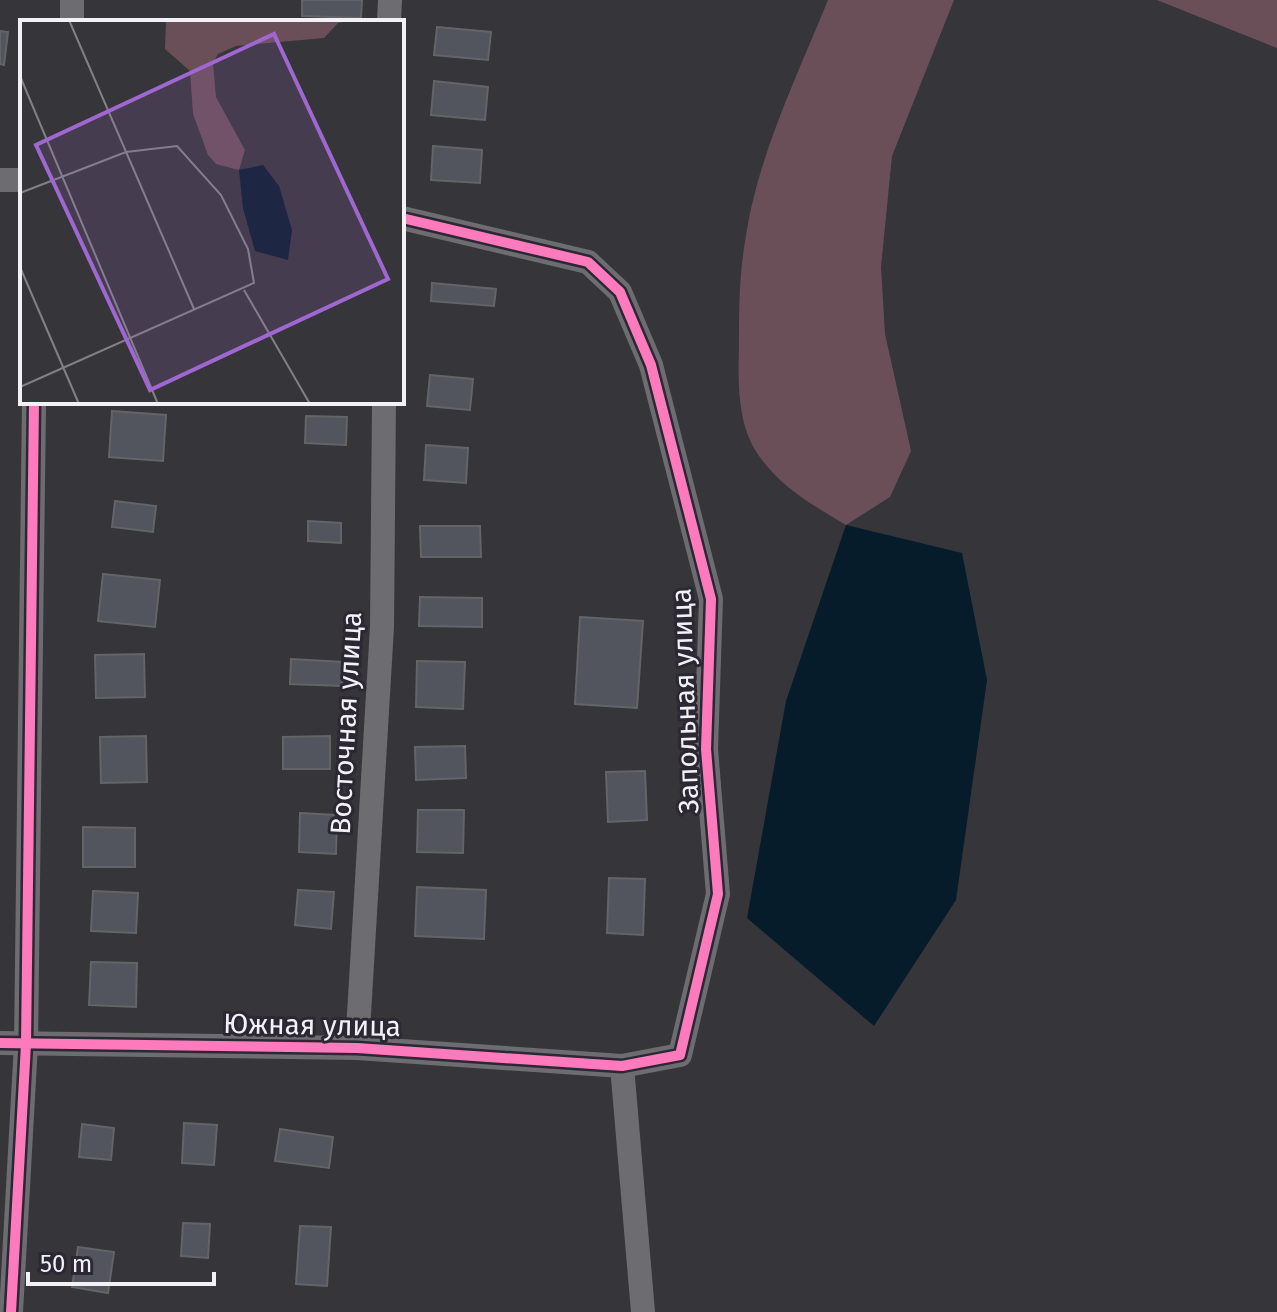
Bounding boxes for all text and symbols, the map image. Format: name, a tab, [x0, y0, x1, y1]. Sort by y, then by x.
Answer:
inset map	[20, 20, 404, 404]
street label: Запольная улица	[665, 588, 705, 814]
street label: Восточная улица	[324, 611, 368, 835]
street label: Южная улица	[223, 1007, 401, 1043]
scale bar	[28, 1236, 214, 1286]
text: 50 m	[40, 1250, 92, 1278]

